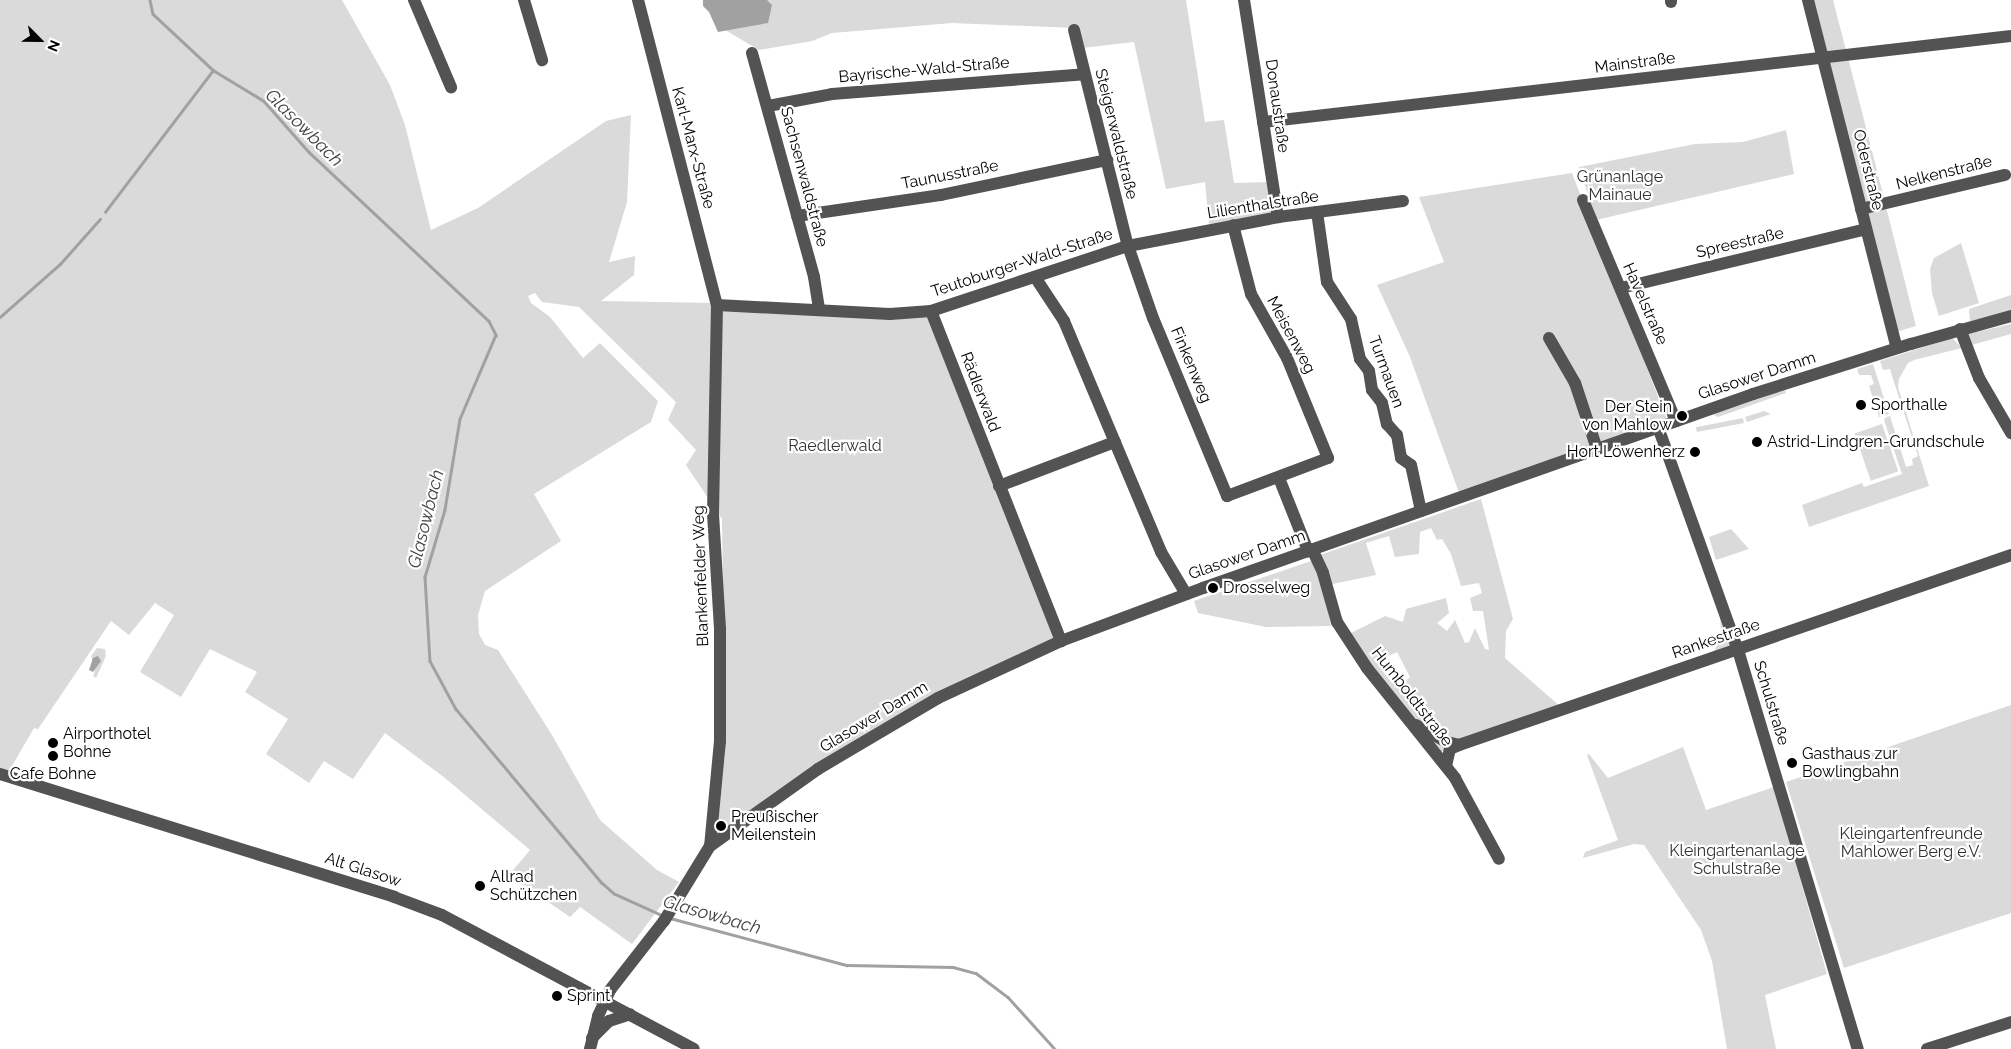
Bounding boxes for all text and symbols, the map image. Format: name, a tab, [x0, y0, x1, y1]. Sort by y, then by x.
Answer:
north arrow	[15, 15, 65, 65]
text: N	[44, 38, 63, 54]
street label: Mainstraße	[1594, 49, 1676, 77]
street label: Bayrische-Wald-Straße	[838, 53, 1010, 87]
street label: Donaustraße	[1261, 58, 1293, 154]
street label: Steigerwaldstraße	[1090, 67, 1142, 201]
water label: Glasowbach	[261, 85, 347, 171]
street label: Karl-Marx-Straße	[667, 85, 719, 211]
street label: Sachsenwaldstraße	[776, 105, 832, 249]
street label: Oderstraße	[1849, 128, 1887, 212]
street label: Nelkenstraße	[1894, 152, 1994, 194]
street label: Taunusstraße	[900, 156, 1000, 194]
park label: Grünanlage Mainaue	[1577, 167, 1663, 205]
street label: Lilienthalstraße	[1206, 187, 1320, 223]
street label: Spreestraße	[1694, 224, 1786, 262]
street label: Teutoburger-Wald-Straße	[929, 225, 1115, 301]
street label: Havelstraße	[1618, 260, 1672, 348]
street label: Meisenweg	[1263, 293, 1319, 377]
street label: Finkenweg	[1166, 324, 1216, 406]
street label: Turmauen	[1364, 333, 1408, 411]
street label: Glasower Damm	[1696, 348, 1818, 404]
street label: Rädlerwald	[956, 349, 1004, 435]
place label: Sporthalle	[1871, 395, 1947, 415]
place label: Der Stein von Mahlow	[1582, 397, 1672, 435]
marker: Sporthalle	[1855, 399, 1867, 411]
marker: Der Stein von Mahlow	[1676, 410, 1688, 422]
place label: Astrid-Lindgren-Grundschule	[1767, 432, 1984, 452]
park label: Raedlerwald	[788, 436, 882, 456]
marker: Astrid-Lindgren-Grundschule	[1751, 436, 1763, 448]
place label: Hort Löwenherz	[1567, 442, 1685, 462]
marker: Hort Löwenherz	[1689, 446, 1701, 458]
water label: Glasowbach	[403, 467, 449, 571]
street label: Blankenfelder Weg	[689, 504, 713, 648]
street label: Glasower Damm	[1186, 526, 1308, 584]
place label: Drosselweg	[1223, 578, 1310, 598]
marker: Drosselweg	[1207, 582, 1219, 594]
street label: Rankestraße	[1670, 615, 1762, 663]
street label: Humboldtstraße	[1367, 644, 1457, 750]
street label: Schulstraße	[1749, 658, 1793, 748]
street label: Glasower Damm	[816, 677, 932, 757]
place label: Airporthotel Bohne	[63, 724, 151, 762]
marker: Airporthotel Bohne	[47, 737, 59, 749]
place label: Gasthaus zur Bowlingbahn	[1802, 744, 1899, 782]
marker: Cafe Bohne	[47, 750, 59, 762]
marker: Gasthaus zur Bowlingbahn	[1786, 757, 1798, 769]
place label: Cafe Bohne	[10, 764, 96, 784]
place label: Preußischer Meilenstein	[731, 807, 818, 845]
marker: Preußischer Meilenstein	[715, 820, 727, 832]
park label: Kleingartenfreunde Mahlower Berg e.V.	[1839, 824, 1983, 862]
park label: Kleingartenanlage Schulstraße	[1669, 841, 1805, 879]
street label: Alt Glasow	[322, 849, 404, 891]
place label: Allrad Schützchen	[490, 867, 577, 905]
marker: Allrad Schützchen	[474, 880, 486, 892]
water label: Glasowbach	[661, 891, 763, 939]
place label: Sprint	[567, 986, 610, 1006]
marker: Sprint	[551, 990, 563, 1002]

